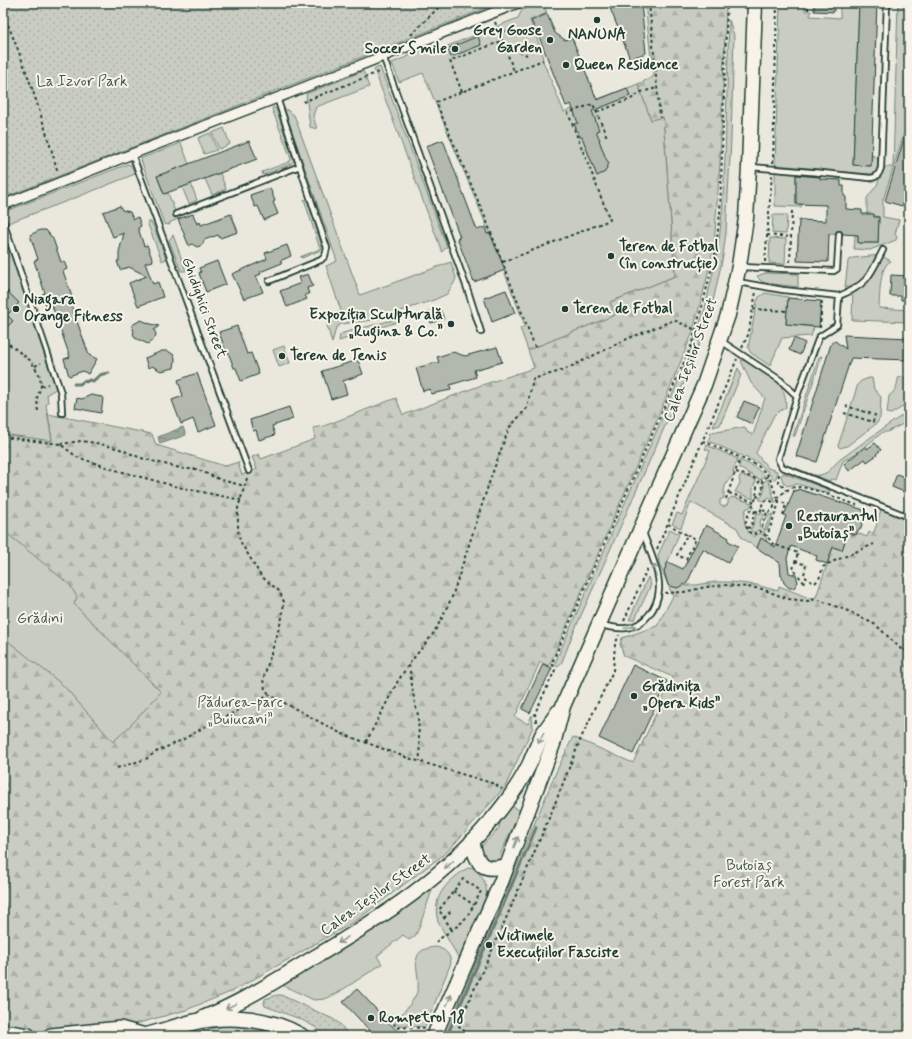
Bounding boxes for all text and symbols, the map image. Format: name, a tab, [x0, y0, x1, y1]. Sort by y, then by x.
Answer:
marker: NANUNA	[592, 15, 602, 25]
place label: Grey Goose Garden	[473, 21, 543, 58]
place label: NANUNA	[568, 25, 626, 45]
marker: Grey Goose Garden	[545, 35, 555, 45]
place label: Soccer Smile	[365, 39, 447, 59]
marker: Soccer Smile	[450, 44, 460, 54]
place label: Queen Residence	[574, 55, 679, 75]
marker: Queen Residence	[561, 60, 571, 70]
park label: La Izvor Park	[36, 72, 128, 92]
place label: Teren de Fotbal (în construcție)	[619, 237, 719, 274]
marker: Teren de Fotbal (în construcție)	[606, 251, 616, 261]
street label: Ghidighici Street	[176, 255, 232, 362]
place label: Niagara Orange Fitness	[24, 290, 123, 329]
street label: Calea Ieșilor Street	[659, 295, 723, 425]
place label: Teren de Fotbal	[573, 299, 673, 319]
marker: Niagara Orange Fitness	[11, 304, 21, 314]
marker: Teren de Fotbal	[560, 304, 570, 314]
place label: Expoziția Sculpturală „Rugina & Co.”	[309, 305, 443, 344]
marker: Expoziția Sculpturală „Rugina & Co.”	[446, 319, 456, 329]
place label: Teren de Tenis	[290, 346, 387, 366]
marker: Teren de Tenis	[277, 351, 287, 361]
place label: Restaurantul „Butoiaș”	[797, 507, 878, 544]
marker: Restaurantul „Butoiaș”	[784, 521, 794, 531]
one-way arrow	[651, 564, 659, 577]
park label: Grădini	[17, 609, 63, 629]
one-way arrow	[623, 622, 636, 630]
place label: Grădinița „Opera Kids”	[642, 677, 721, 714]
marker: Grădinița „Opera Kids”	[629, 691, 639, 701]
park label: Pădurea-parc „Buiucani”	[197, 693, 283, 730]
one-way arrow	[537, 732, 544, 744]
one-way arrow	[513, 835, 520, 848]
street label: Calea Ieșilor Street	[317, 849, 435, 941]
park label: Butoiaș Forest Park	[713, 856, 785, 893]
one-way arrow	[444, 860, 454, 869]
place label: Victimele Execuțiilor Fasciste	[497, 926, 619, 963]
one-way arrow	[337, 937, 349, 945]
marker: Victimele Execuțiilor Fasciste	[484, 940, 494, 950]
one-way arrow	[446, 995, 453, 1007]
one-way arrow	[225, 1003, 237, 1010]
place label: Rompetrol 18	[379, 1008, 465, 1028]
marker: Rompetrol 18	[366, 1013, 376, 1023]

